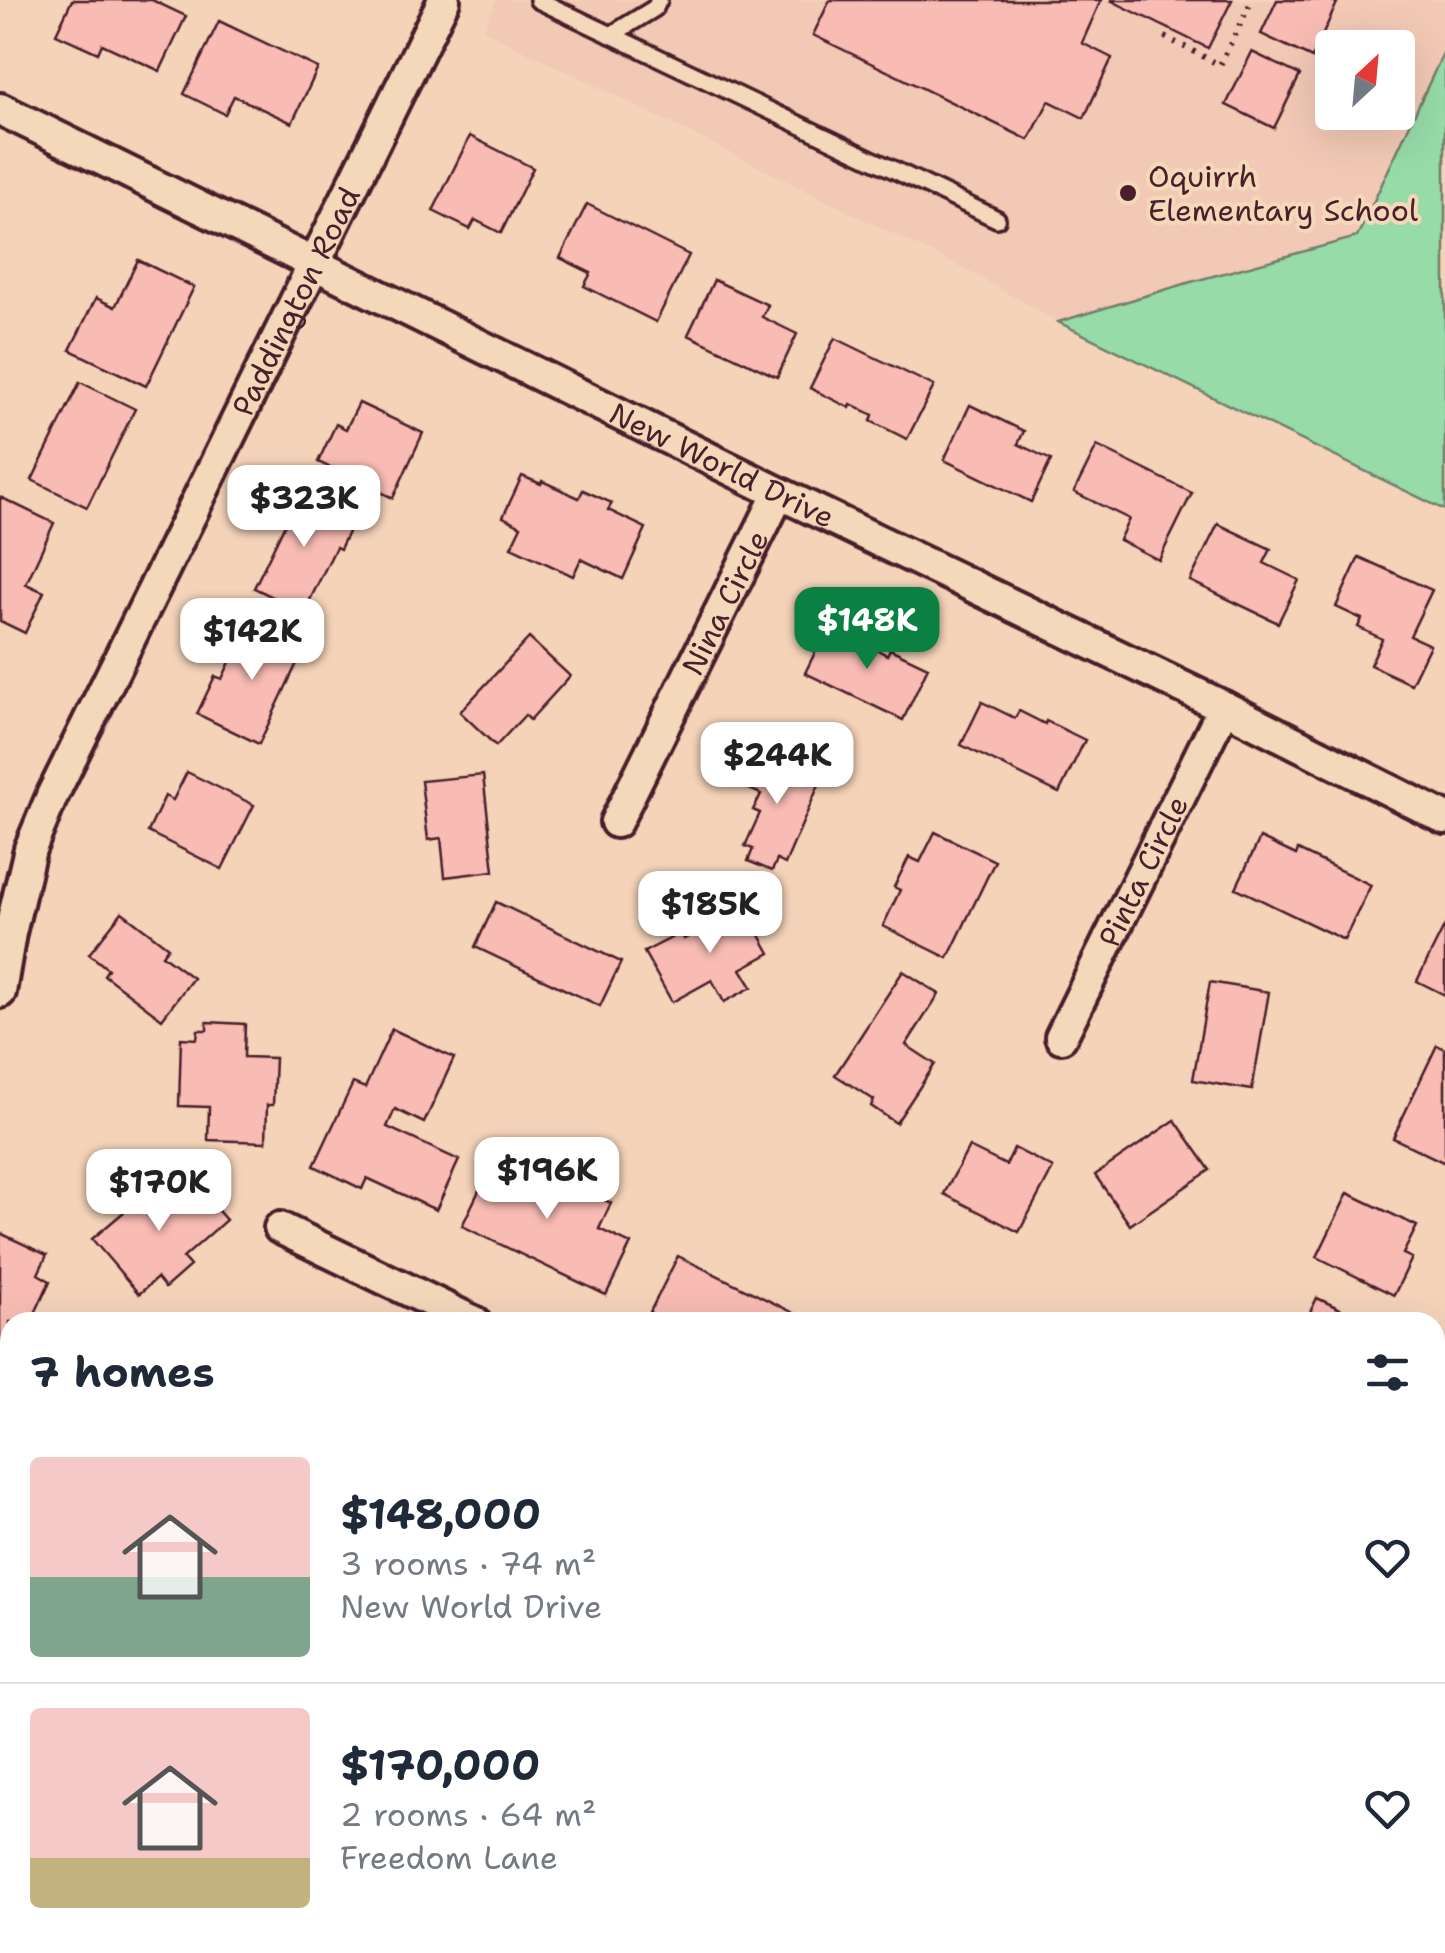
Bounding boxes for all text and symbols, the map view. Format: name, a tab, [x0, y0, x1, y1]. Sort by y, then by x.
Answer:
north arrow	[1315, 30, 1415, 130]
map controls	[1315, 30, 1415, 130]
place label: Oquirrh Elementary School	[1148, 156, 1418, 231]
street label: Paddington Road	[222, 180, 369, 423]
marker: Oquirrh Elementary School	[1117, 182, 1139, 204]
street label: New World Drive	[603, 392, 841, 537]
pin: $323K	[234, 465, 374, 550]
text: $323K	[249, 476, 359, 519]
street label: Nina Circle	[672, 523, 778, 682]
pin: $148K	[797, 587, 937, 672]
pin: $142K	[182, 598, 322, 683]
text: $148K	[816, 598, 918, 641]
text: $142K	[202, 609, 302, 652]
pin: $244K	[707, 722, 847, 807]
text: $244K	[723, 733, 831, 776]
street label: Pinta Circle	[1088, 789, 1198, 954]
pin: $185K	[640, 871, 780, 956]
text: $185K	[660, 882, 760, 925]
pin: $196K	[477, 1137, 617, 1222]
text: $196K	[496, 1148, 598, 1191]
pin: $170K	[89, 1149, 229, 1234]
text: $170K	[108, 1160, 210, 1203]
text: 7 homes	[30, 1344, 215, 1400]
icon: filters	[1360, 1345, 1415, 1400]
text: $148,000	[340, 1486, 541, 1542]
icon: home	[110, 1497, 230, 1617]
icon: heart	[1360, 1530, 1415, 1585]
text: 3 rooms · 74 m²	[340, 1542, 596, 1585]
text: New World Drive	[340, 1585, 602, 1628]
text: $170,000	[340, 1737, 540, 1793]
icon: home	[110, 1748, 230, 1868]
icon: heart	[1360, 1781, 1415, 1836]
text: 2 rooms · 64 m²	[340, 1793, 596, 1836]
text: Freedom Lane	[340, 1836, 558, 1879]

